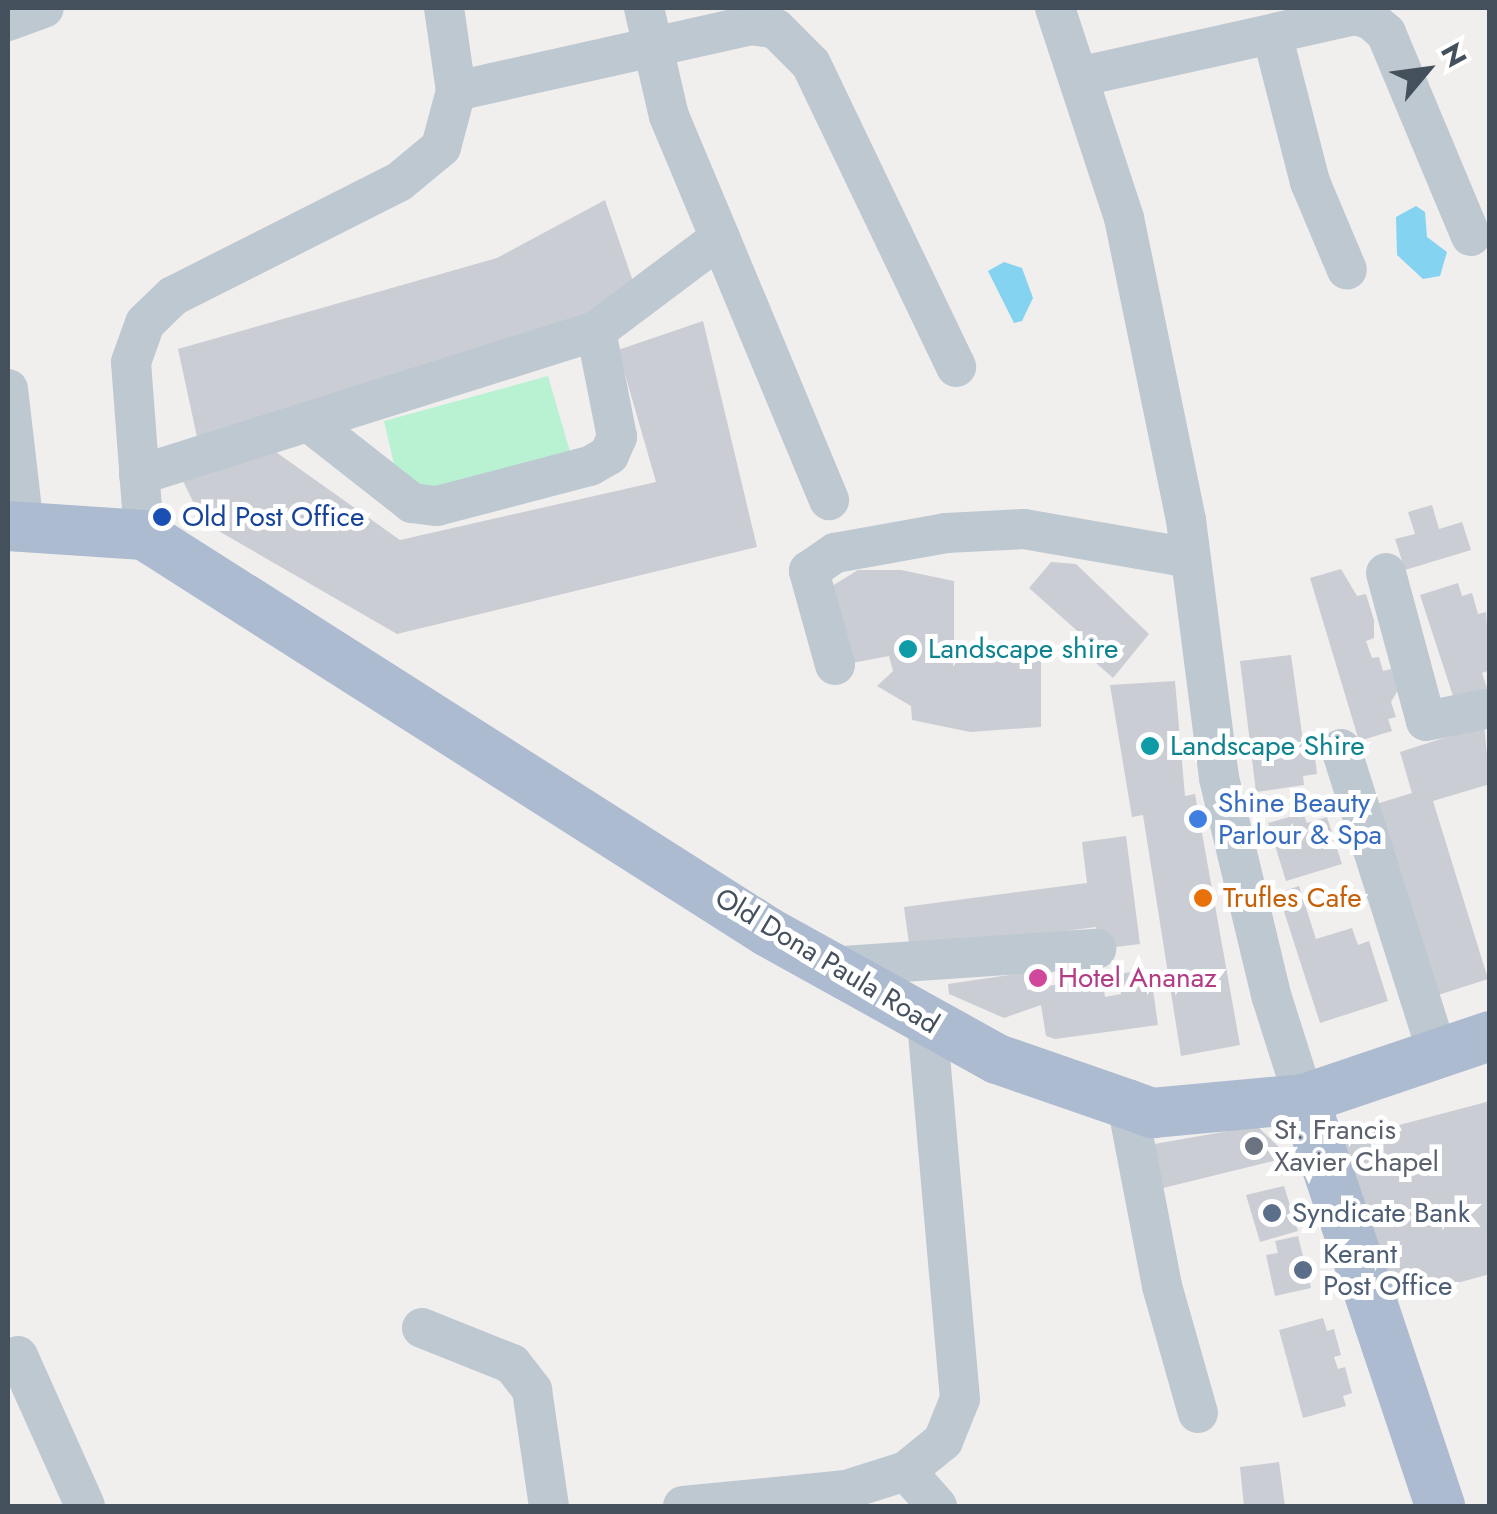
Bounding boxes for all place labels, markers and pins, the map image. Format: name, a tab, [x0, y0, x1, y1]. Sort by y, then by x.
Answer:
place label: Old Post Office	[182, 500, 364, 534]
marker: Old Post Office	[151, 506, 173, 528]
place label: Landscape shire	[928, 632, 1119, 666]
marker: Landscape shire	[897, 638, 919, 660]
place label: Landscape Shire	[1170, 729, 1365, 763]
marker: Landscape Shire	[1139, 735, 1161, 757]
place label: Shine Beauty Parlour & Spa	[1218, 786, 1382, 852]
marker: Shine Beauty Parlour & Spa	[1187, 808, 1209, 830]
place label: Trufles Cafe	[1223, 881, 1362, 915]
marker: Trufles Cafe	[1192, 887, 1214, 909]
place label: Hotel Ananaz	[1058, 961, 1217, 995]
marker: Hotel Ananaz	[1027, 967, 1049, 989]
place label: St. Francis Xavier Chapel	[1274, 1113, 1439, 1179]
marker: St. Francis Xavier Chapel	[1243, 1135, 1265, 1157]
place label: Syndicate Bank	[1292, 1196, 1470, 1230]
marker: Syndicate Bank	[1261, 1202, 1283, 1224]
place label: Kerant Post Office	[1323, 1237, 1452, 1303]
marker: Kerant Post Office	[1292, 1259, 1314, 1281]

